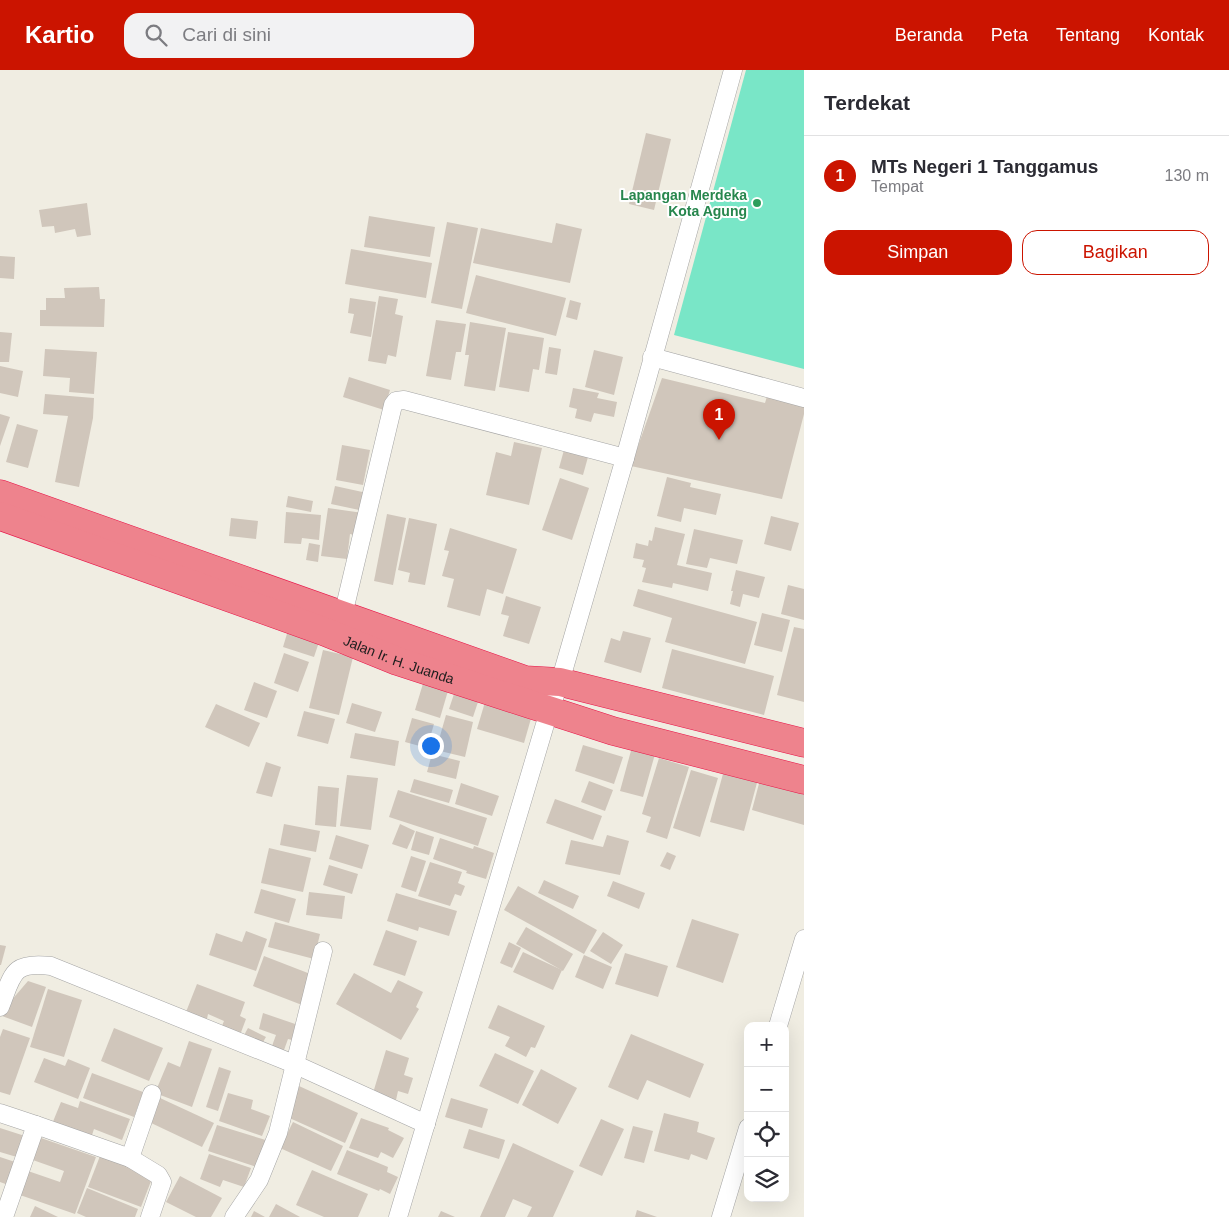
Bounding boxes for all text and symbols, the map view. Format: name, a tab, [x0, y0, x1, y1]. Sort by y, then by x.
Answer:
search box	[124, 13, 474, 58]
text: Kartio	[25, 21, 94, 48]
icon: search	[142, 21, 170, 49]
text: Cari di sini	[182, 24, 271, 45]
text: Beranda	[895, 25, 963, 45]
text: Peta	[991, 25, 1028, 45]
text: Tentang	[1056, 25, 1120, 45]
text: Kontak	[1148, 25, 1204, 45]
text: Terdekat	[824, 91, 910, 114]
text: MTs Negeri 1 Tanggamus	[871, 156, 1098, 177]
text: 1	[836, 167, 844, 184]
text: 130 m	[1165, 167, 1209, 184]
text: Tempat	[871, 178, 923, 195]
place label: Lapangan Merdeka Kota Agung	[620, 187, 747, 219]
marker: Lapangan Merdeka Kota Agung	[751, 197, 763, 209]
button: Simpan	[824, 230, 1012, 275]
button: Bagikan	[1022, 230, 1209, 275]
pin: 1	[703, 399, 735, 440]
street label: Jalan Ir. H. Juanda	[341, 632, 456, 687]
your location	[418, 733, 444, 759]
map controls	[744, 1022, 789, 1202]
button: +	[744, 1022, 789, 1067]
button: −	[744, 1067, 789, 1112]
button: locate	[744, 1112, 789, 1157]
button: layers	[744, 1157, 789, 1202]

